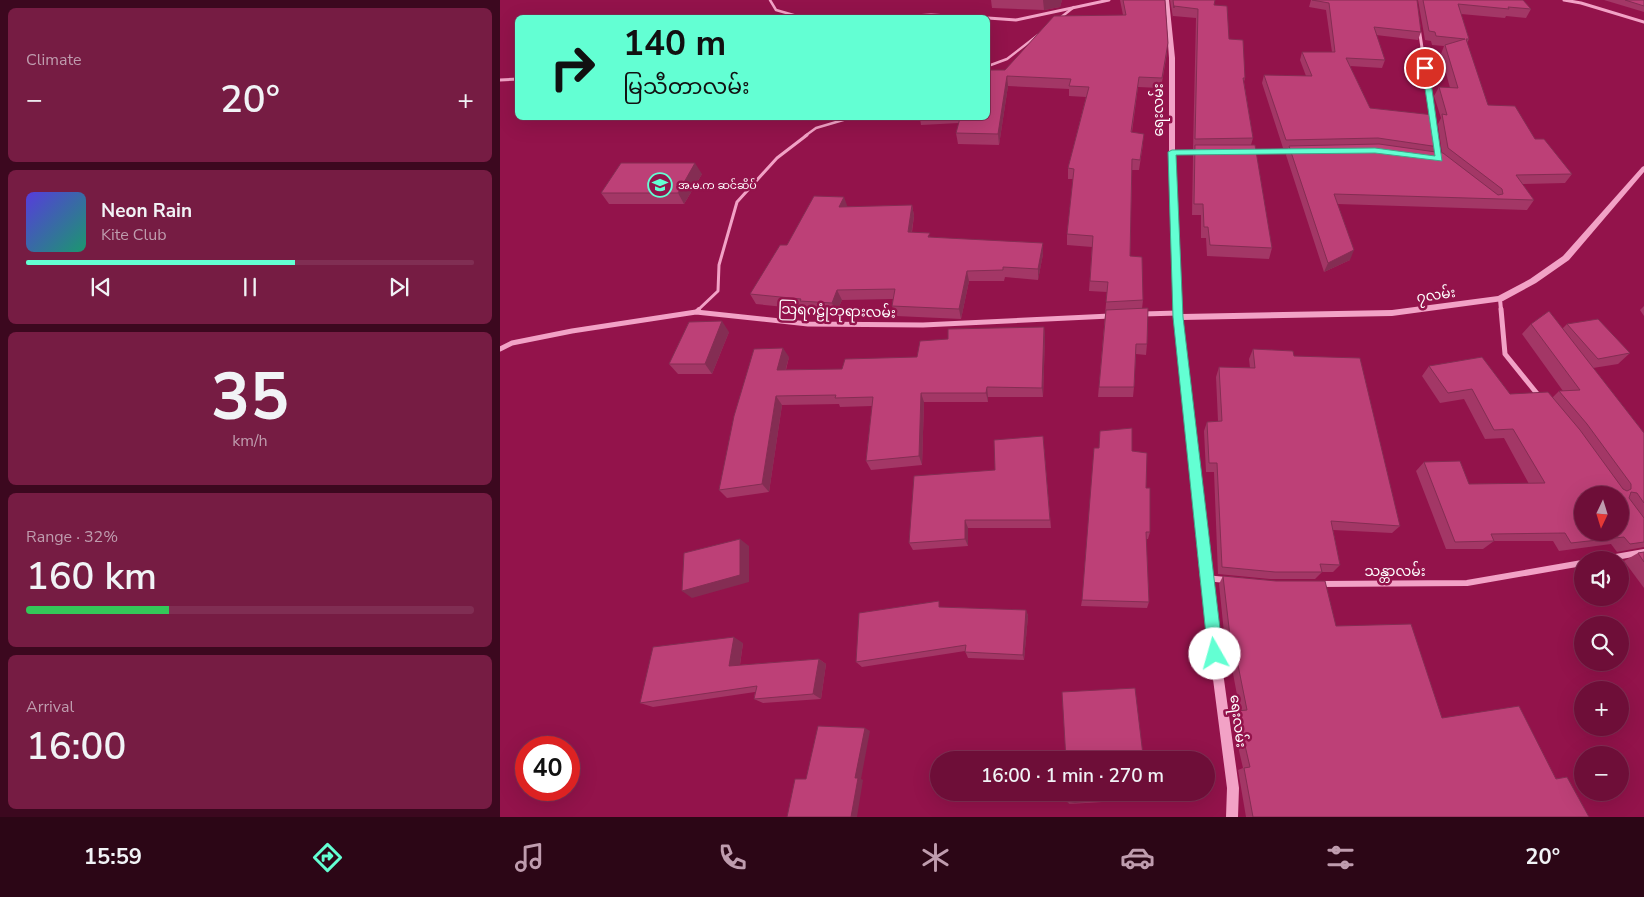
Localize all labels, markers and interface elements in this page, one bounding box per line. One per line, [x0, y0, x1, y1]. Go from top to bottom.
text: 140 m [623, 20, 726, 67]
icon: right [540, 35, 605, 100]
pin [1404, 47, 1446, 89]
text: Climate [26, 49, 81, 71]
icon: arrive [1411, 54, 1439, 82]
text: မြသီတာလမ်း [623, 72, 750, 102]
text: 20° [220, 74, 280, 125]
text: − [26, 81, 43, 119]
text: + [457, 81, 474, 119]
street label: ရေးလမ်း [1148, 83, 1170, 137]
school or university icon: အ.မ.က ဆင်ဆိပ် [647, 172, 673, 198]
place label: အ.မ.က ဆင်ဆိပ် [678, 178, 757, 193]
text: Neon Rain [101, 198, 192, 224]
text: Kite Club [101, 224, 167, 246]
icon: previous [87, 273, 115, 301]
icon: pause [236, 273, 264, 301]
icon: next [385, 273, 413, 301]
street label: ၇လမ်း [1415, 282, 1457, 309]
street label: သြရဂဠုံဘုရားလမ်း [778, 298, 896, 325]
text: 35 [211, 353, 289, 442]
text: km/h [232, 430, 268, 452]
north arrow [1574, 486, 1629, 541]
map controls [1574, 486, 1629, 801]
text: Range · 32% [26, 526, 118, 548]
text: 160 km [26, 551, 157, 602]
button: sound [1574, 551, 1629, 606]
street label: သန္တာလမ်း [1364, 561, 1426, 583]
button: search [1574, 616, 1629, 671]
position arrow [1188, 627, 1240, 679]
button: + [1574, 681, 1629, 736]
street label: ရေးလမ်း [1223, 693, 1252, 749]
text: Arrival [26, 696, 74, 718]
text: 16:00 [26, 721, 126, 772]
speed limit sign: 40 [515, 736, 580, 801]
button: − [1574, 746, 1629, 801]
text: 16:00 · 1 min · 270 m [981, 763, 1164, 789]
icon: directions [310, 840, 345, 875]
icon: music [512, 840, 547, 875]
icon: phone [715, 840, 750, 875]
icon: climate [918, 840, 953, 875]
icon: car [1120, 840, 1155, 875]
icon: filters [1323, 840, 1358, 875]
text: 15:59 [84, 842, 142, 872]
text: 20° [1525, 842, 1560, 872]

